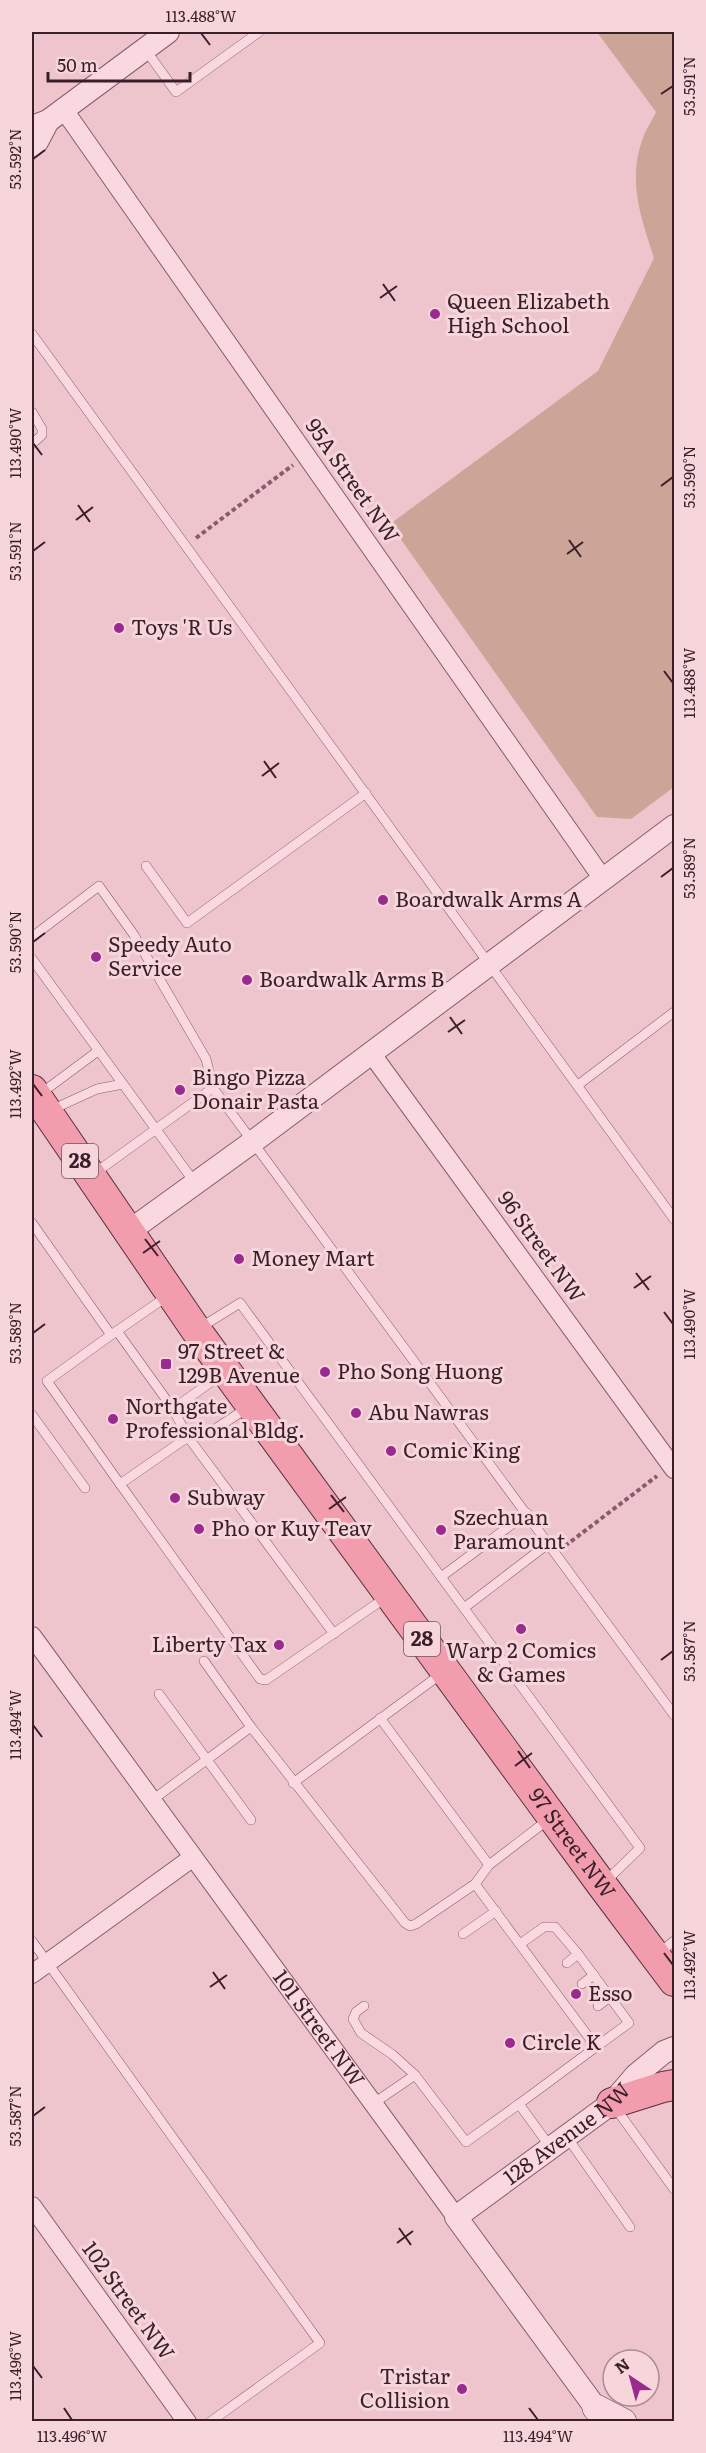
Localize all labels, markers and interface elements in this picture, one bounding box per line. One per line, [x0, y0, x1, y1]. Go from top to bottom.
text: 113.488°W [166, 4, 237, 27]
scale bar [48, 45, 190, 83]
text: 50 m [57, 51, 98, 78]
text: 53.591°N [677, 56, 700, 116]
text: 53.592°N [3, 128, 26, 190]
place label: Queen Elizabeth High School [447, 284, 610, 339]
marker: Queen Elizabeth High School [428, 307, 442, 321]
text: 113.490°W [3, 407, 26, 478]
street label: 95A Street NW [299, 411, 409, 548]
text: 53.590°N [677, 446, 700, 508]
text: 53.591°N [3, 521, 26, 581]
place label: Toys 'R Us [131, 610, 232, 641]
marker: Toys 'R Us [112, 621, 126, 635]
text: 113.488°W [677, 647, 700, 718]
text: 53.589°N [677, 837, 700, 899]
place label: Boardwalk Arms A [395, 882, 583, 913]
marker: Boardwalk Arms A [376, 893, 390, 907]
text: 53.590°N [3, 911, 26, 973]
place label: Speedy Auto Service [108, 927, 232, 982]
marker: Speedy Auto Service [89, 950, 103, 964]
place label: Boardwalk Arms B [259, 962, 444, 993]
marker: Boardwalk Arms B [240, 973, 254, 987]
text: 113.492°W [3, 1049, 26, 1119]
place label: Bingo Pizza Donair Pasta [192, 1060, 320, 1115]
marker: Bingo Pizza Donair Pasta [173, 1083, 187, 1097]
road number: 28 [62, 1144, 98, 1178]
street label: 96 Street NW [492, 1183, 594, 1308]
place label: Money Mart [251, 1241, 375, 1272]
marker: Money Mart [232, 1252, 246, 1266]
text: 113.490°W [677, 1288, 700, 1359]
text: 53.589°N [3, 1302, 26, 1364]
place label: 97 Street & 129B Avenue [178, 1334, 300, 1389]
place label: Pho Song Huong [337, 1354, 503, 1385]
marker: 97 Street & 129B Avenue [159, 1357, 173, 1371]
marker: Pho Song Huong [318, 1365, 332, 1379]
place label: Northgate Professional Bldg. [125, 1389, 305, 1444]
place label: Abu Nawras [368, 1395, 489, 1426]
marker: Abu Nawras [349, 1406, 363, 1420]
marker: Northgate Professional Bldg. [106, 1412, 120, 1426]
place label: Comic King [403, 1433, 521, 1464]
marker: Comic King [384, 1444, 398, 1458]
place label: Subway [187, 1480, 266, 1511]
marker: Subway [168, 1491, 182, 1505]
place label: Szechuan Paramount [453, 1500, 566, 1555]
place label: Pho or Kuy Teav [211, 1511, 372, 1542]
marker: Pho or Kuy Teav [192, 1522, 206, 1536]
marker: Szechuan Paramount [434, 1523, 448, 1537]
text: 53.587°N [677, 1620, 700, 1682]
road number: 28 [404, 1622, 440, 1656]
marker: Warp 2 Comics & Games [514, 1622, 528, 1636]
place label: Liberty Tax [152, 1627, 267, 1658]
place label: Warp 2 Comics & Games [446, 1633, 596, 1688]
marker: Liberty Tax [272, 1638, 286, 1652]
text: 113.494°W [3, 1689, 26, 1760]
street label: 97 Street NW [523, 1780, 625, 1904]
text: 113.492°W [677, 1930, 700, 2000]
street label: 101 Street NW [267, 1962, 374, 2092]
place label: Esso [588, 1976, 633, 2007]
marker: Esso [569, 1987, 583, 2001]
place label: Circle K [522, 2025, 602, 2056]
marker: Circle K [503, 2036, 517, 2050]
street label: 128 Avenue NW [496, 2074, 637, 2191]
text: 53.587°N [3, 2085, 26, 2147]
street label: 102 Street NW [76, 2234, 184, 2365]
text: 113.496°W [3, 2330, 26, 2401]
north arrow [601, 2348, 661, 2408]
text: N [609, 2351, 634, 2379]
place label: Tristar Collision [360, 2359, 450, 2414]
marker: Tristar Collision [455, 2382, 469, 2396]
text: 113.496°W [37, 2424, 108, 2447]
text: 113.494°W [503, 2424, 574, 2447]

